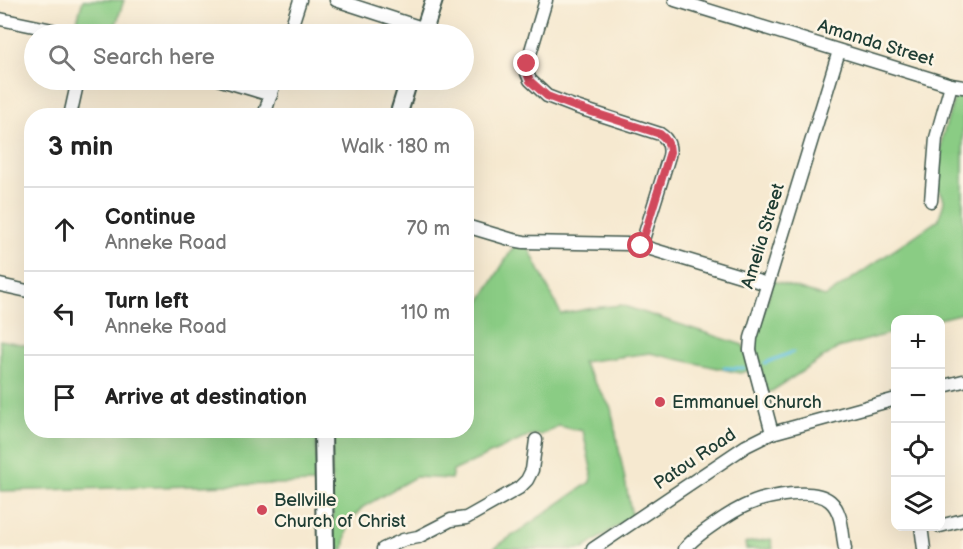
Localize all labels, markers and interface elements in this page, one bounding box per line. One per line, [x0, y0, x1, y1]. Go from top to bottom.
street label: Amanda Street [815, 15, 937, 71]
search box [24, 24, 474, 90]
icon: search [45, 41, 78, 74]
text: Search here [93, 44, 215, 71]
route end [513, 50, 539, 76]
text: 3 min [48, 132, 113, 163]
text: Walk · 180 m [341, 135, 450, 159]
street label: Amelia Street [737, 180, 789, 291]
text: Continue [105, 204, 195, 231]
icon: ahead [48, 213, 81, 246]
text: 70 m [406, 217, 450, 241]
text: Anneke Road [105, 231, 227, 255]
route start [627, 232, 653, 258]
text: Turn left [105, 288, 189, 315]
icon: left [48, 297, 81, 330]
text: 110 m [401, 301, 450, 325]
text: Anneke Road [105, 315, 227, 339]
map controls [891, 315, 945, 531]
button: + [891, 315, 945, 369]
button: − [891, 369, 945, 423]
icon: arrive [48, 381, 81, 414]
text: Arrive at destination [105, 384, 307, 411]
place label: Emmanuel Church [672, 392, 822, 413]
marker: Emmanuel Church [653, 395, 667, 409]
button: locate [891, 423, 945, 477]
street label: Patou Road [650, 424, 740, 494]
button: layers [891, 477, 945, 531]
place label: Bellville Church of Christ [274, 490, 406, 532]
marker: Bellville Church of Christ [255, 503, 269, 517]

